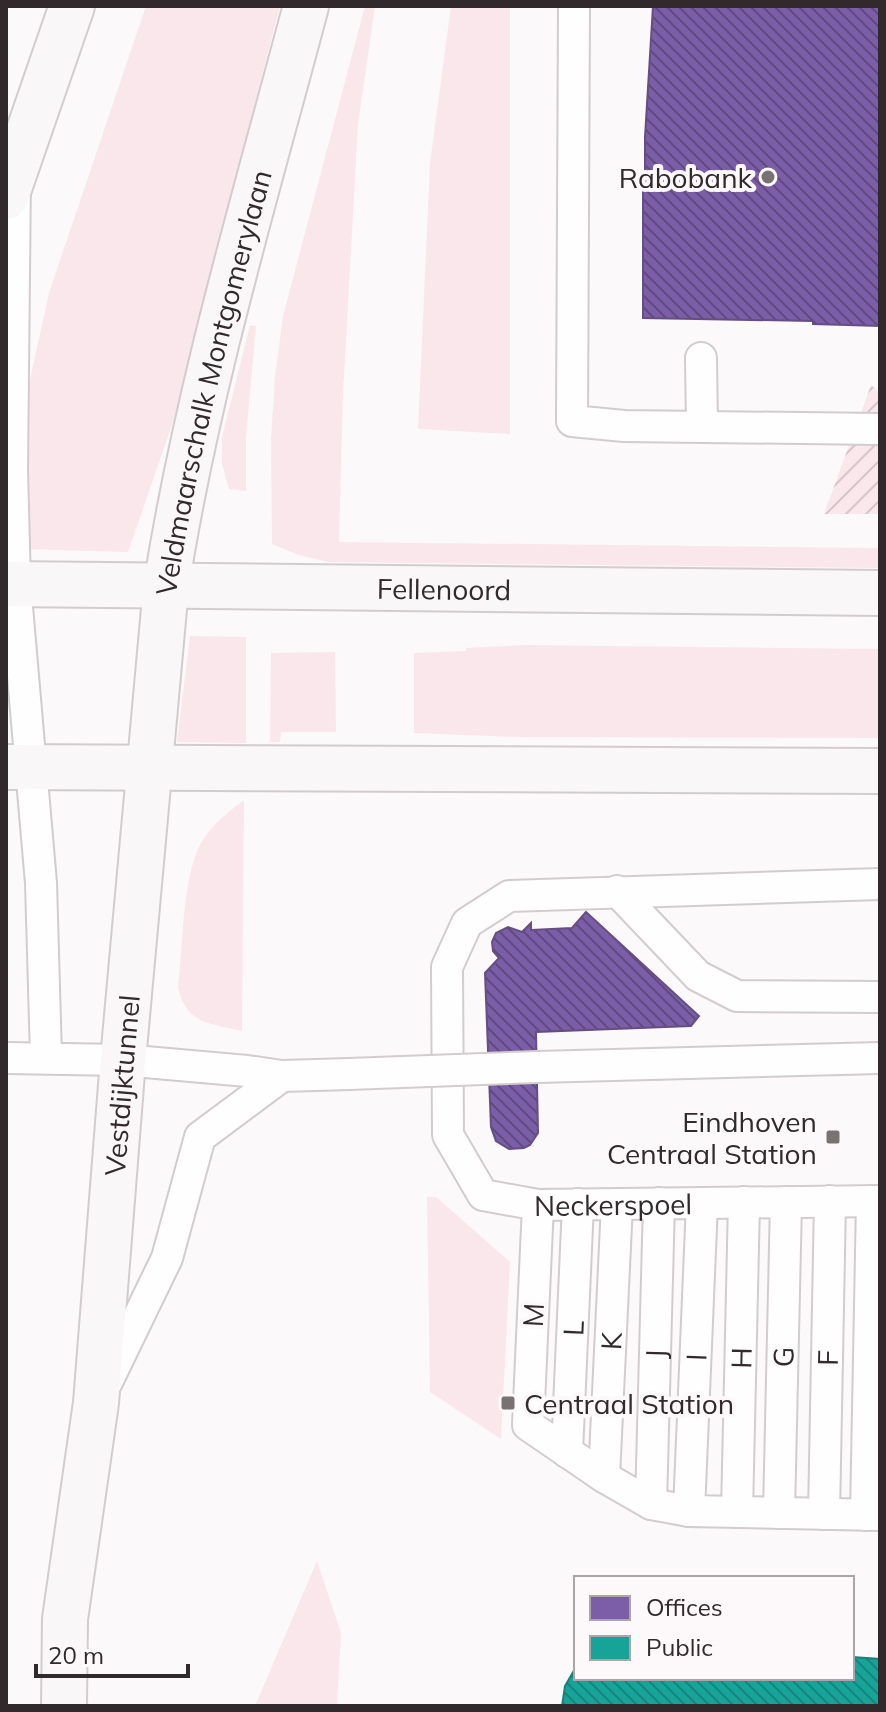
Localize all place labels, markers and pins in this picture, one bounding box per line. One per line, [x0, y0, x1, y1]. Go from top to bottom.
place label: Rabobank [619, 160, 753, 195]
marker: Rabobank [759, 168, 777, 186]
place label: Eindhoven Centraal Station [607, 1104, 817, 1171]
marker: Eindhoven Centraal Station [824, 1128, 842, 1146]
place label: Centraal Station [524, 1386, 734, 1421]
marker: Centraal Station [499, 1394, 517, 1412]

